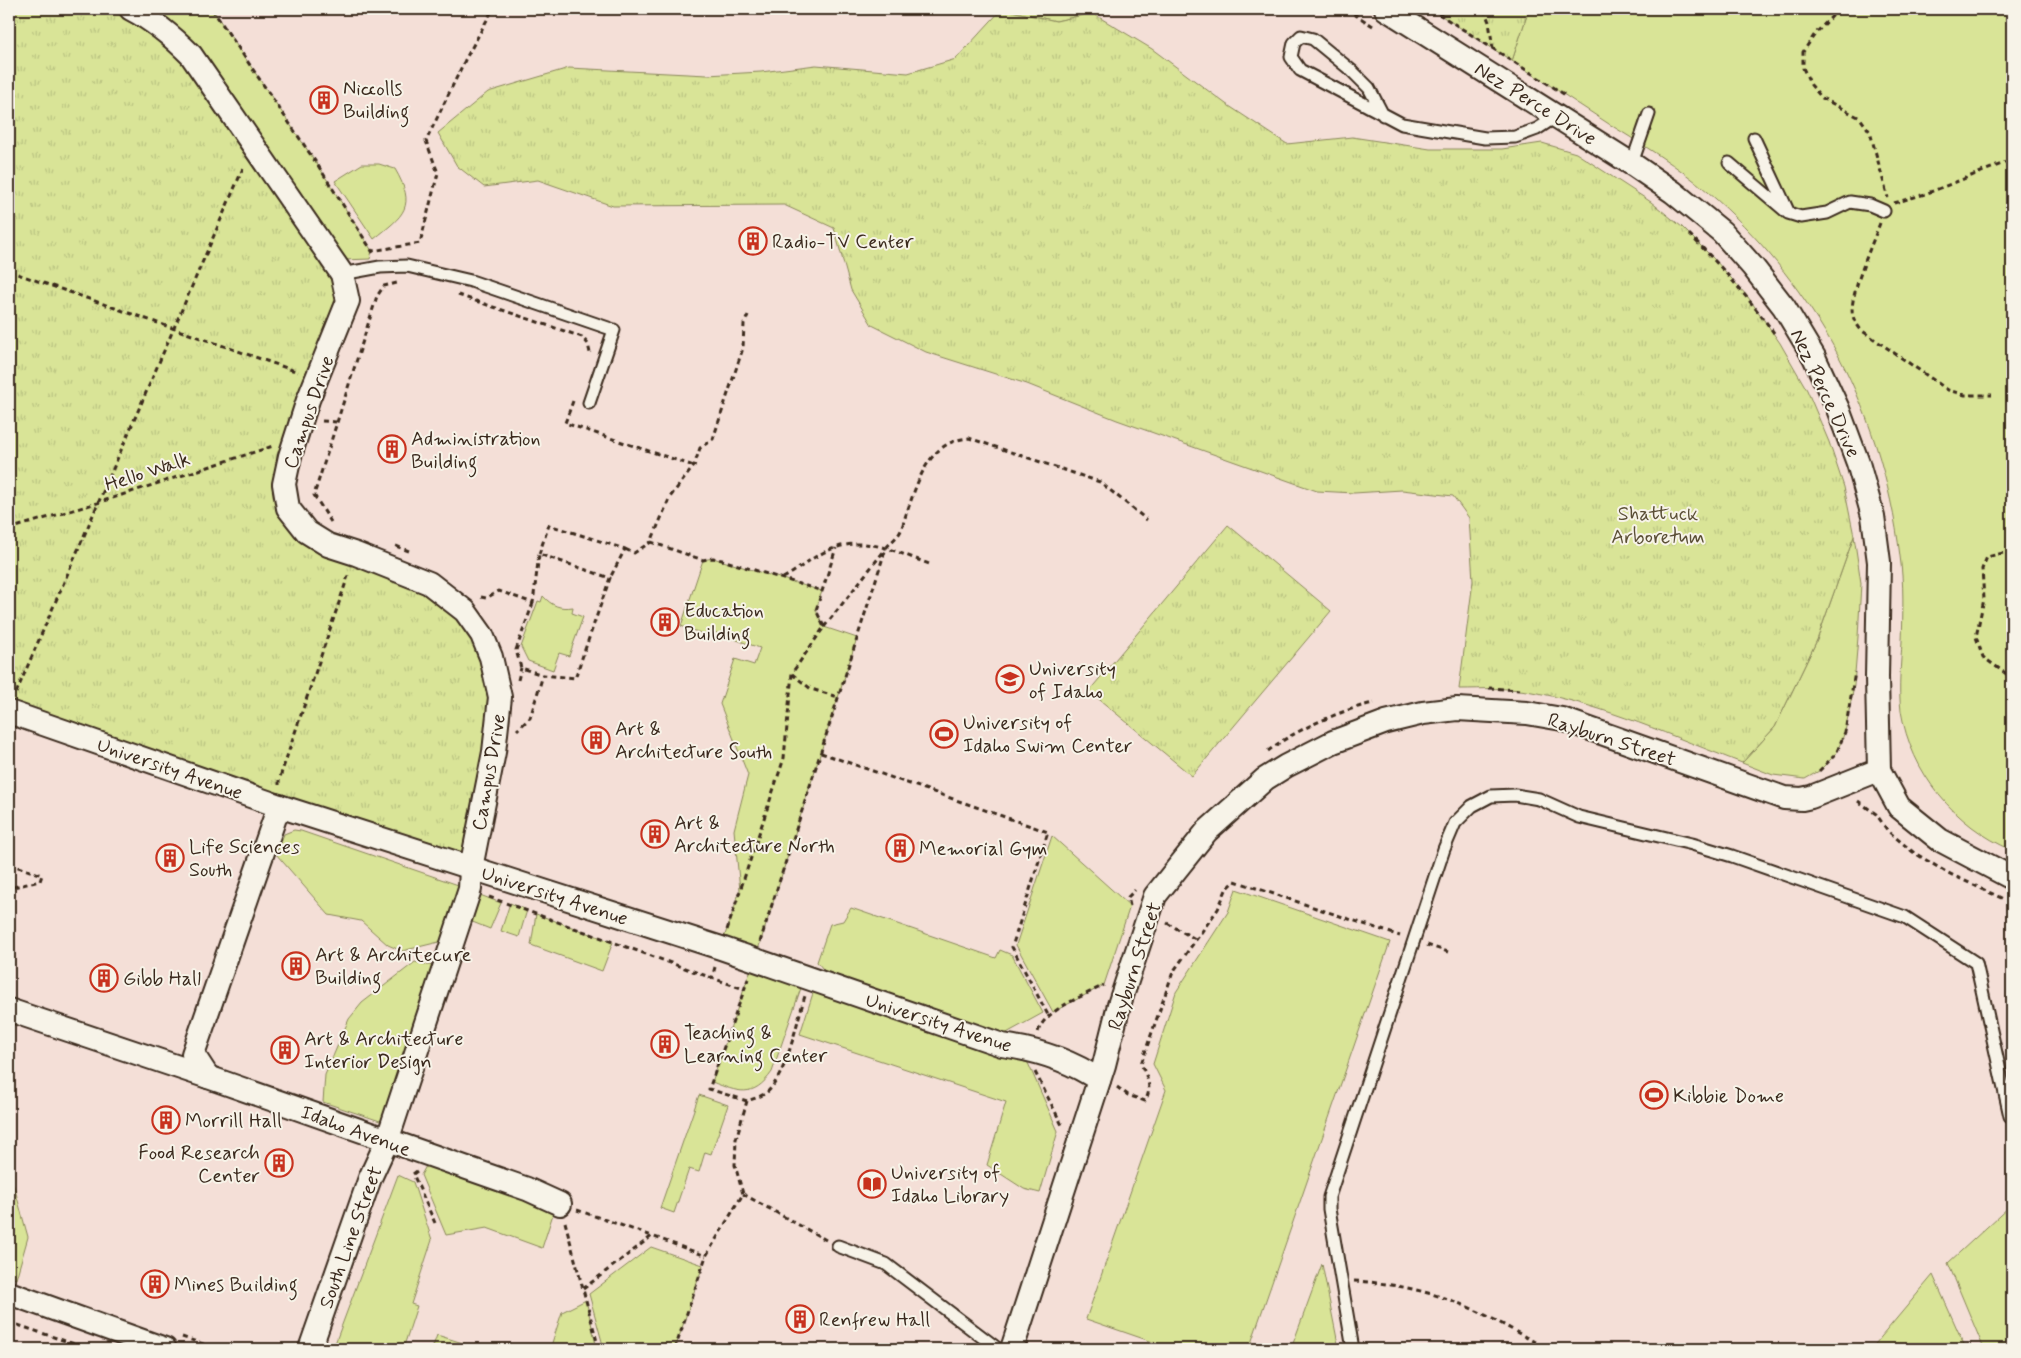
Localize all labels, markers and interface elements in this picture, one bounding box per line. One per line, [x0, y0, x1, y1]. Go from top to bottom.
street label: Nez Perce Drive [1469, 56, 1601, 153]
place label: Niccolls Building [343, 76, 409, 128]
building icon: Niccolls Building [309, 85, 339, 115]
building icon: Radio-TV Center [738, 226, 768, 256]
place label: Radio-TV Center [772, 229, 914, 256]
street label: Nez Perce Drive [1783, 325, 1866, 462]
street label: Campus Drive [277, 352, 341, 473]
place label: Administration Building [411, 426, 541, 478]
building icon: Administration Building [377, 434, 407, 464]
street label: Hello Walk [101, 446, 194, 499]
park label: Shattuck Arboretum [1611, 501, 1705, 551]
place label: Education Building [684, 598, 764, 650]
building icon: Education Building [650, 607, 680, 637]
place label: University of Idaho [1029, 656, 1116, 706]
school or university icon: University of Idaho [995, 664, 1025, 694]
street label: Rayburn Street [1544, 707, 1679, 774]
place label: University of Idaho Swim Center [963, 710, 1132, 760]
street label: Campus Drive [466, 712, 513, 833]
place label: Art & Architecture South [615, 716, 772, 766]
sports icon: University of Idaho Swim Center [929, 719, 959, 749]
building icon: Art & Architecture South [581, 725, 611, 755]
street label: University Avenue [93, 732, 246, 807]
place label: Art & Architecture North [674, 810, 835, 860]
building icon: Art & Architecture North [640, 819, 670, 849]
building icon: Memorial Gym [885, 833, 915, 863]
place label: Life Sciences South [189, 834, 300, 884]
place label: Memorial Gym [919, 836, 1047, 863]
building icon: Life Sciences South [155, 843, 185, 873]
street label: University Avenue [478, 860, 631, 933]
street label: Rayburn Street [1102, 899, 1169, 1034]
place label: Art & Architecure Building [315, 942, 472, 994]
building icon: Art & Architecure Building [281, 951, 311, 981]
building icon: Gibb Hall [89, 963, 119, 993]
place label: Gibb Hall [123, 966, 201, 993]
street label: University Avenue [862, 987, 1015, 1060]
place label: Teaching & Learning Center [684, 1020, 828, 1072]
place label: Art & Architecture Interior Design [304, 1026, 464, 1076]
building icon: Teaching & Learning Center [650, 1029, 680, 1059]
building icon: Art & Architecture Interior Design [270, 1035, 300, 1065]
sports icon: Kibbie Dome [1639, 1080, 1669, 1110]
place label: Kibbie Dome [1673, 1083, 1784, 1110]
street label: Idaho Avenue [297, 1099, 414, 1164]
building icon: Morrill Hall [151, 1105, 181, 1135]
place label: Morrill Hall [185, 1108, 282, 1135]
place label: Food Research Center [138, 1140, 260, 1190]
building icon: Food Research Center [264, 1148, 294, 1178]
place label: University of Idaho Library [891, 1160, 1009, 1210]
street label: South Line Street [313, 1163, 390, 1312]
library icon: University of Idaho Library [857, 1169, 887, 1199]
building icon: Mines Building [140, 1269, 170, 1299]
place label: Mines Building [174, 1272, 298, 1301]
building icon: Renfrew Hall [785, 1304, 815, 1334]
place label: Renfrew Hall [819, 1307, 930, 1334]

